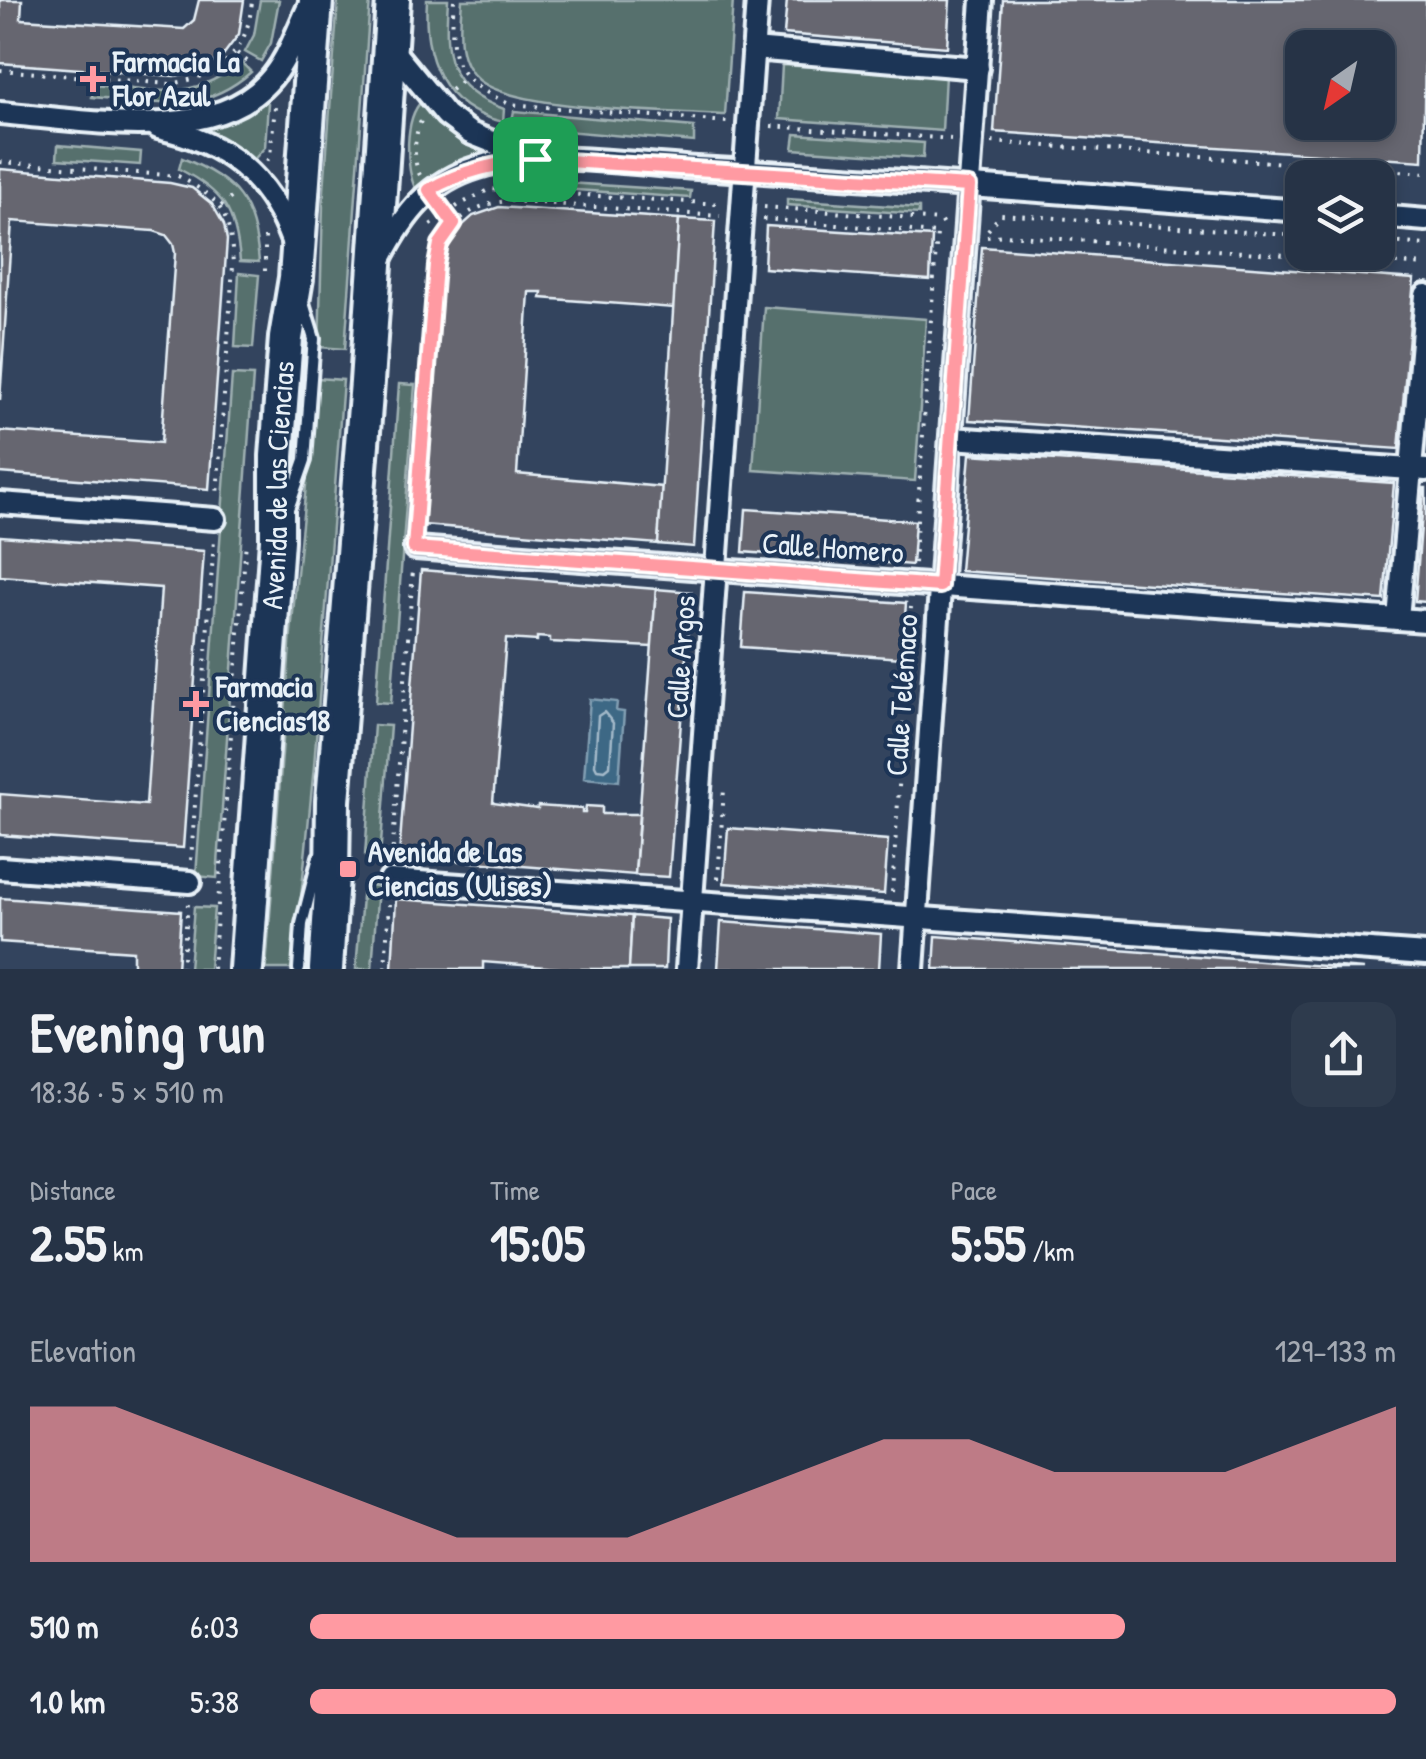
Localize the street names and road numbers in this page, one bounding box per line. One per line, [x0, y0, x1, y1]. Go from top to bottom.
street label: Avenida de las Ciencias [251, 360, 303, 611]
street label: Calle Homero [761, 522, 905, 572]
street label: Calle Argos [656, 594, 704, 720]
street label: Calle Telémaco [875, 613, 927, 777]

